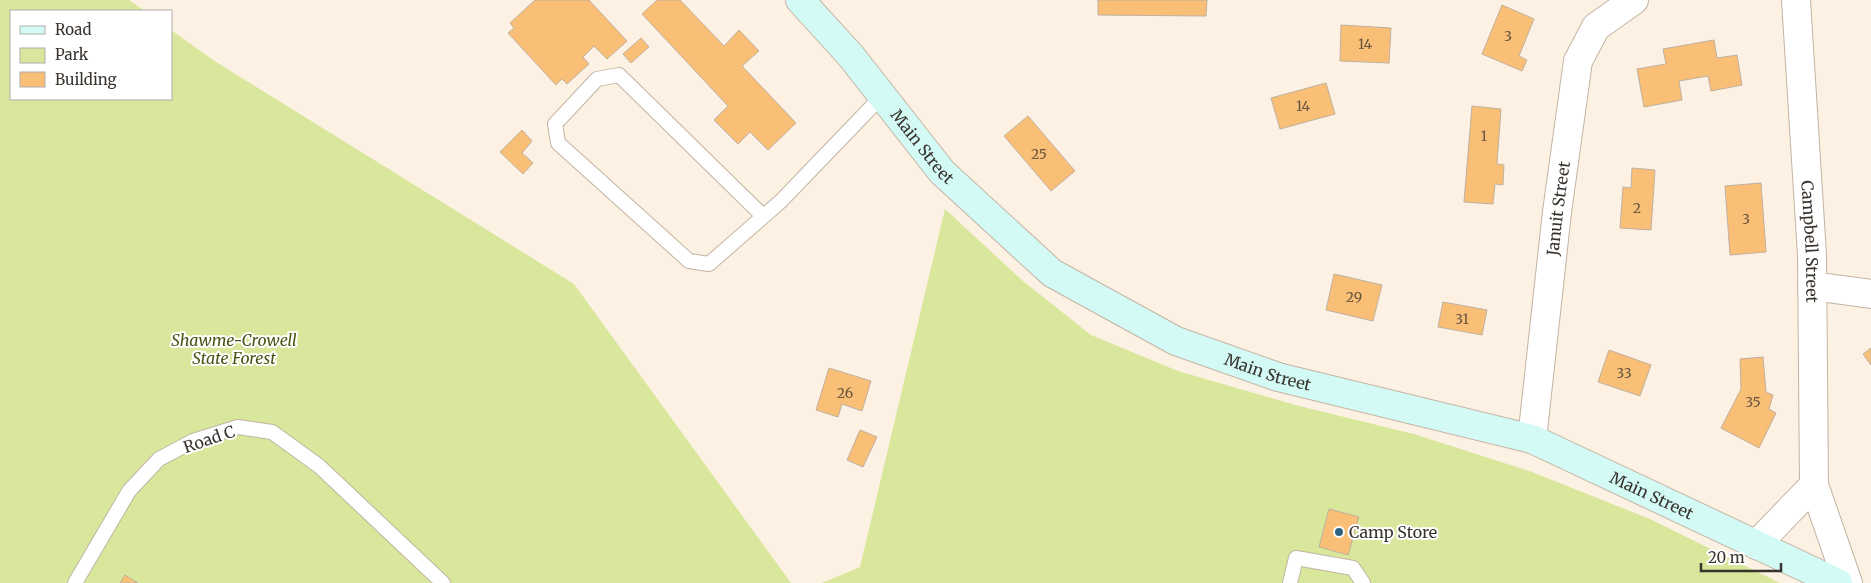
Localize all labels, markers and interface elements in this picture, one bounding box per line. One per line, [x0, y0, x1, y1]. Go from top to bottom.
legend [10, 10, 172, 100]
text: Road [55, 20, 91, 39]
house number: 3 [1504, 27, 1512, 45]
house number: 14 [1358, 35, 1372, 53]
text: Park [55, 45, 89, 64]
text: Building [55, 70, 117, 89]
house number: 14 [1296, 97, 1310, 115]
street label: Main Street [887, 105, 959, 189]
house number: 1 [1481, 127, 1487, 145]
house number: 25 [1031, 145, 1047, 163]
street label: Januit Street [1542, 159, 1574, 258]
street label: Campbell Street [1797, 180, 1822, 304]
house number: 2 [1633, 199, 1641, 217]
house number: 3 [1742, 210, 1750, 228]
house number: 29 [1346, 288, 1362, 306]
house number: 31 [1455, 310, 1469, 328]
park label: Shawme-Crowell State Forest [171, 330, 297, 368]
street label: Main Street [1222, 349, 1314, 395]
house number: 33 [1616, 364, 1632, 382]
house number: 26 [837, 384, 853, 402]
house number: 35 [1745, 393, 1761, 411]
street label: Road C [181, 421, 237, 457]
street label: Main Street [1607, 467, 1697, 524]
place label: Camp Store [1349, 522, 1437, 542]
marker: Camp Store [1333, 526, 1345, 538]
scale bar [1701, 540, 1781, 572]
text: 20 m [1708, 548, 1745, 567]

